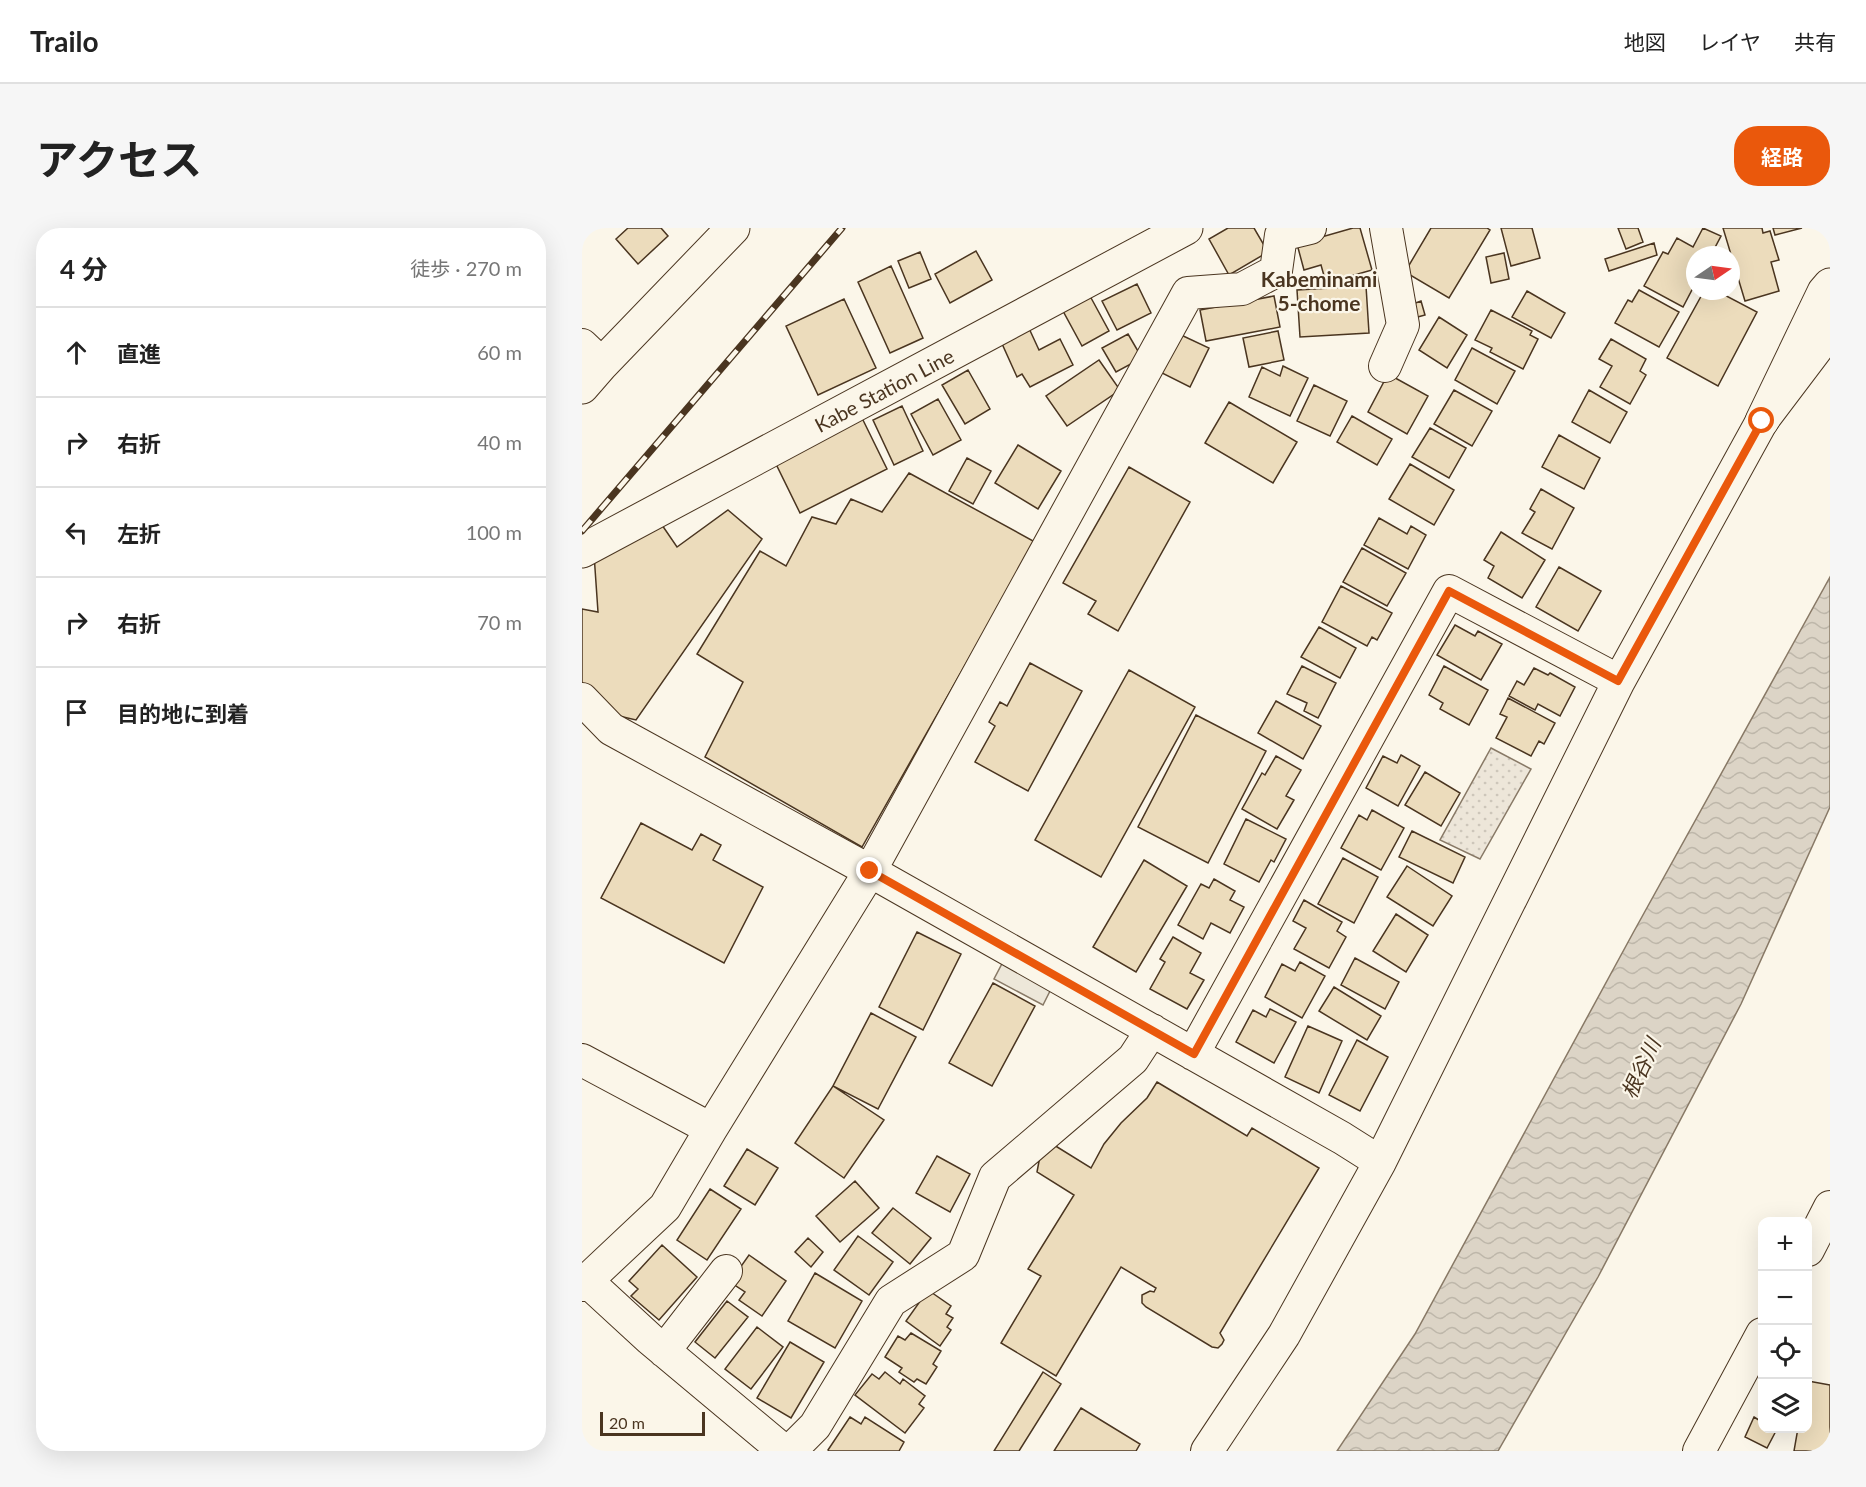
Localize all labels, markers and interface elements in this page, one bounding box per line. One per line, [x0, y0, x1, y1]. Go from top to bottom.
text: Trailo [30, 24, 99, 58]
text: 地図 [1624, 29, 1666, 54]
text: レイヤ [1699, 29, 1761, 54]
text: 共有 [1794, 29, 1836, 54]
button: 経路 [1734, 126, 1830, 186]
text: アクセス [36, 134, 202, 184]
north arrow [1686, 246, 1740, 300]
text: 4 分 [60, 253, 107, 285]
text: 徒歩 · 270 m [410, 256, 522, 280]
district label: Kabeminami 5-chome [1261, 266, 1377, 315]
icon: ahead [60, 336, 93, 369]
text: 直進 [117, 340, 161, 367]
text: 60 m [477, 340, 522, 364]
street label: Kabe Station Line [810, 343, 958, 437]
route start [1748, 407, 1774, 433]
icon: right [60, 426, 93, 459]
text: 右折 [117, 430, 161, 457]
text: 40 m [477, 430, 522, 454]
icon: left [60, 516, 93, 549]
text: 左折 [117, 520, 161, 547]
text: 100 m [466, 520, 522, 544]
icon: right [60, 606, 93, 639]
text: 右折 [117, 610, 161, 637]
text: 70 m [477, 610, 522, 634]
icon: arrive [60, 696, 93, 729]
text: 目的地に到着 [117, 700, 249, 727]
route end [856, 857, 882, 883]
water label: 根谷川 [1615, 1032, 1665, 1102]
map controls [1758, 1217, 1812, 1433]
button: + [1758, 1217, 1812, 1271]
button: − [1758, 1271, 1812, 1325]
button: locate [1758, 1325, 1812, 1379]
button: layers [1758, 1379, 1812, 1433]
scale bar [600, 1409, 705, 1436]
text: 20 m [609, 1413, 645, 1432]

